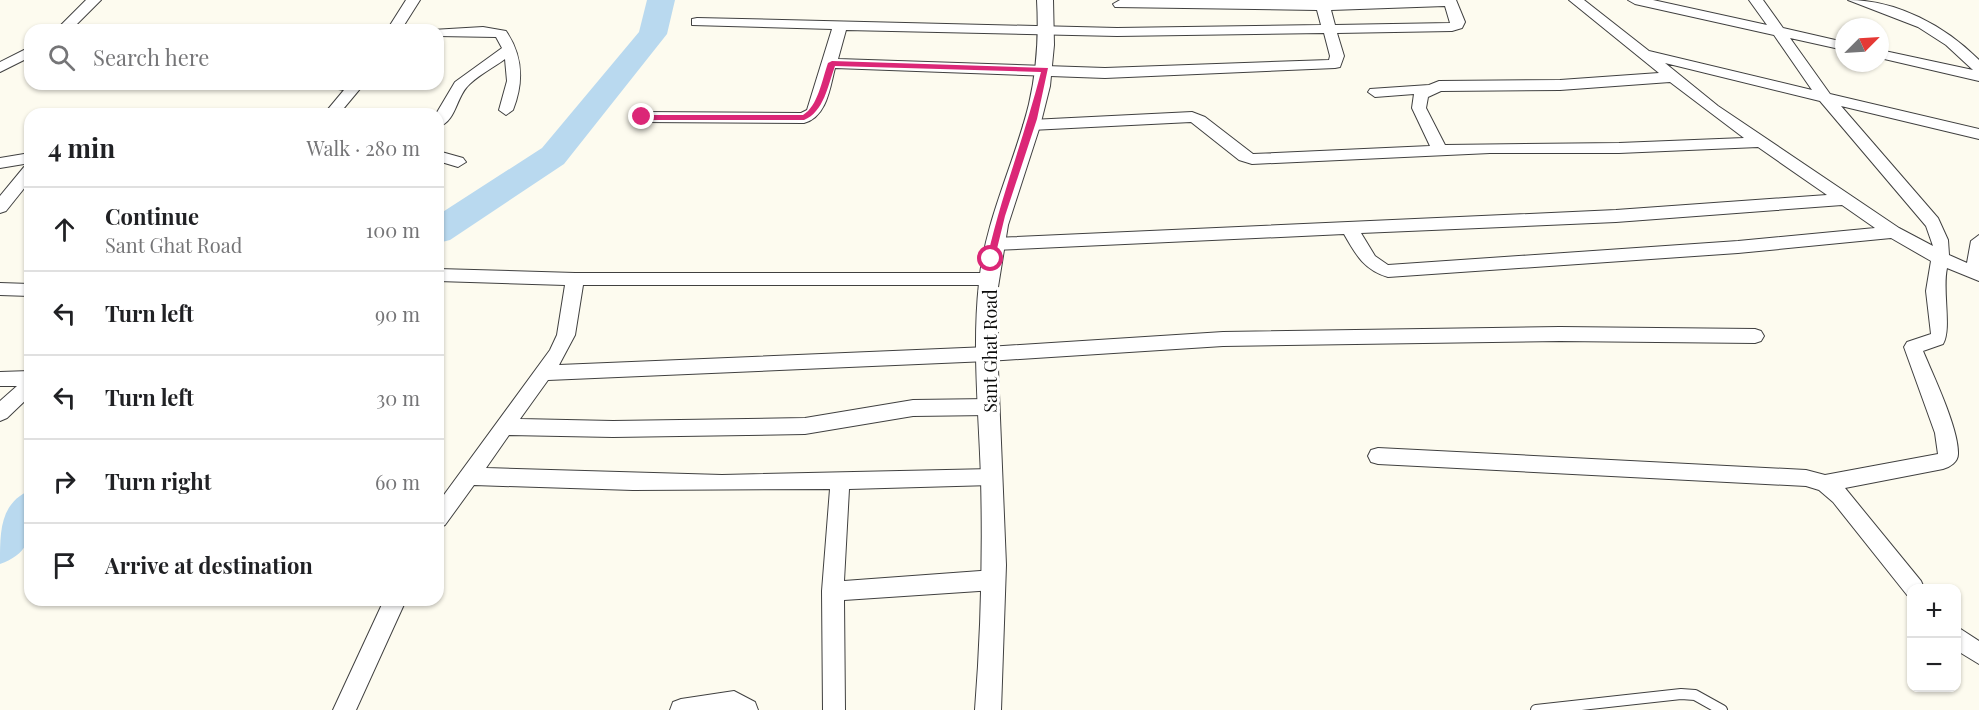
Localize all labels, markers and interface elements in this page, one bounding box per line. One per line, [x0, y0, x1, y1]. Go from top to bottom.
north arrow [1835, 18, 1889, 72]
search box [24, 24, 444, 90]
icon: search [45, 41, 78, 74]
text: Search here [93, 42, 209, 72]
route end [628, 103, 654, 129]
text: 4 min [48, 130, 115, 165]
text: Walk · 280 m [307, 134, 420, 161]
text: Continue [105, 201, 199, 231]
icon: ahead [48, 213, 81, 246]
text: 100 m [366, 216, 420, 243]
text: Sant Ghat Road [105, 231, 242, 258]
route start [977, 245, 1003, 271]
street label: Sant Ghat Road [978, 289, 1002, 413]
icon: left [48, 297, 81, 330]
text: Turn left [105, 298, 194, 328]
text: 90 m [375, 300, 420, 327]
icon: left [48, 381, 81, 414]
text: Turn left [105, 382, 194, 412]
text: 30 m [376, 384, 420, 411]
icon: right [48, 465, 81, 498]
text: Turn right [105, 466, 211, 496]
text: 60 m [375, 468, 420, 495]
icon: arrive [48, 549, 81, 582]
text: Arrive at destination [105, 550, 313, 580]
map controls [1907, 584, 1961, 692]
button: + [1907, 584, 1961, 638]
button: − [1907, 638, 1961, 692]

